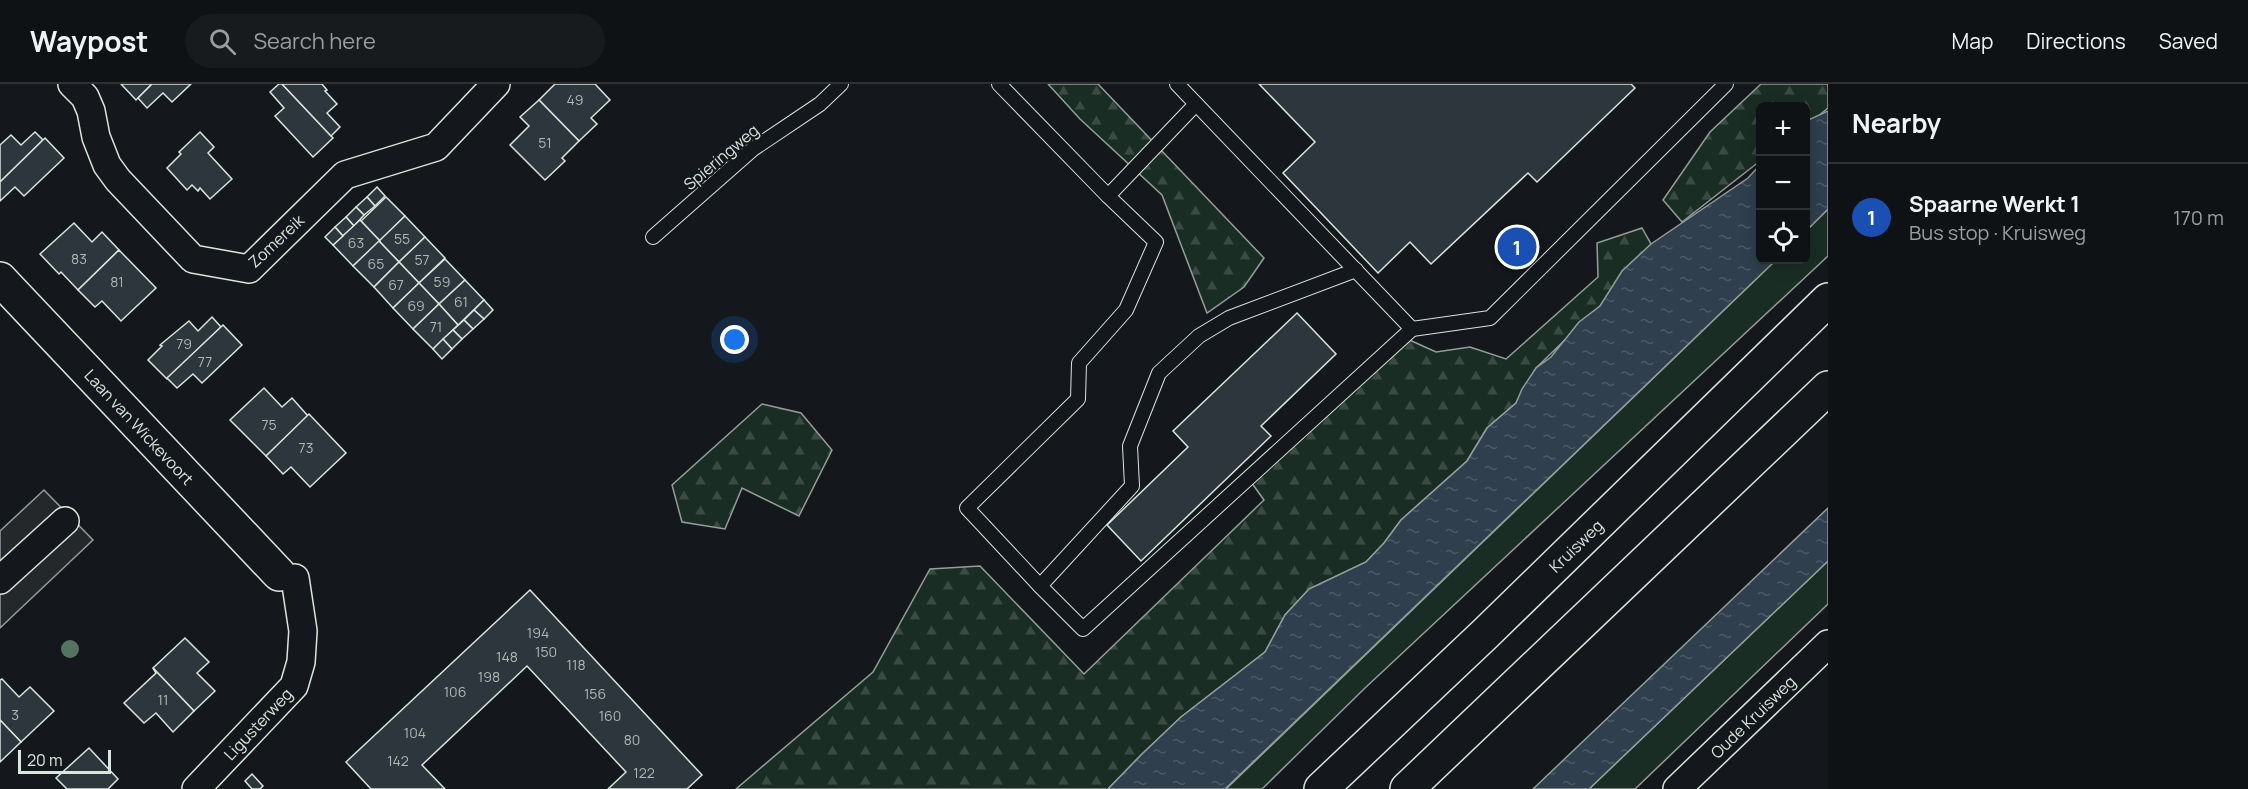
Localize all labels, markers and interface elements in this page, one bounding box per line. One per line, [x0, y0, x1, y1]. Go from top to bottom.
search box [185, 14, 605, 68]
text: Waypost [30, 22, 149, 60]
icon: search [206, 25, 239, 58]
text: Search here [254, 26, 376, 56]
text: Map [1952, 27, 1993, 55]
text: Directions [2026, 27, 2126, 55]
text: Saved [2159, 27, 2218, 55]
house number: 49 [567, 90, 583, 109]
map controls [1756, 102, 1810, 264]
button: + [1756, 102, 1810, 156]
text: Nearby [1852, 105, 1941, 141]
street label: Spieringweg [679, 119, 763, 195]
house number: 51 [538, 133, 552, 152]
button: − [1756, 156, 1810, 210]
text: Spaarne Werkt 1 [1909, 189, 2080, 219]
text: 1 [1867, 204, 1876, 231]
text: 170 m [2173, 204, 2224, 231]
street label: Zomereik [243, 209, 309, 273]
button: locate [1756, 210, 1810, 264]
text: Bus stop · Kruisweg [1909, 219, 2086, 246]
pin: 1 [1498, 224, 1537, 270]
house number: 55 [394, 229, 410, 248]
house number: 63 [348, 233, 364, 252]
house number: 83 [71, 249, 87, 268]
house number: 57 [414, 250, 430, 269]
house number: 65 [368, 254, 384, 273]
house number: 81 [110, 272, 124, 291]
house number: 59 [434, 272, 450, 291]
house number: 67 [388, 275, 404, 294]
house number: 61 [454, 292, 468, 311]
house number: 69 [407, 296, 425, 315]
house number: 71 [430, 317, 442, 336]
your location [720, 325, 749, 354]
house number: 79 [176, 334, 192, 353]
house number: 77 [198, 352, 212, 371]
street label: Laan van Wickevoort [80, 364, 198, 490]
house number: 75 [261, 415, 277, 434]
house number: 73 [299, 438, 313, 457]
street label: Kruisweg [1544, 515, 1608, 577]
house number: 194 [527, 623, 549, 642]
house number: 150 [535, 642, 557, 661]
house number: 148 [496, 647, 518, 666]
house number: 118 [566, 655, 586, 674]
house number: 198 [478, 667, 500, 686]
street label: Oude Kruisweg [1706, 671, 1800, 763]
house number: 106 [444, 682, 466, 701]
street label: Ligusterweg [219, 683, 297, 765]
house number: 156 [584, 684, 606, 703]
house number: 11 [158, 690, 168, 709]
house number: 3 [11, 705, 19, 724]
house number: 160 [599, 706, 621, 725]
house number: 104 [404, 723, 426, 742]
house number: 80 [624, 730, 640, 749]
scale bar [18, 747, 111, 774]
text: 20 m [27, 749, 63, 771]
house number: 142 [387, 751, 409, 770]
house number: 122 [633, 763, 655, 782]

